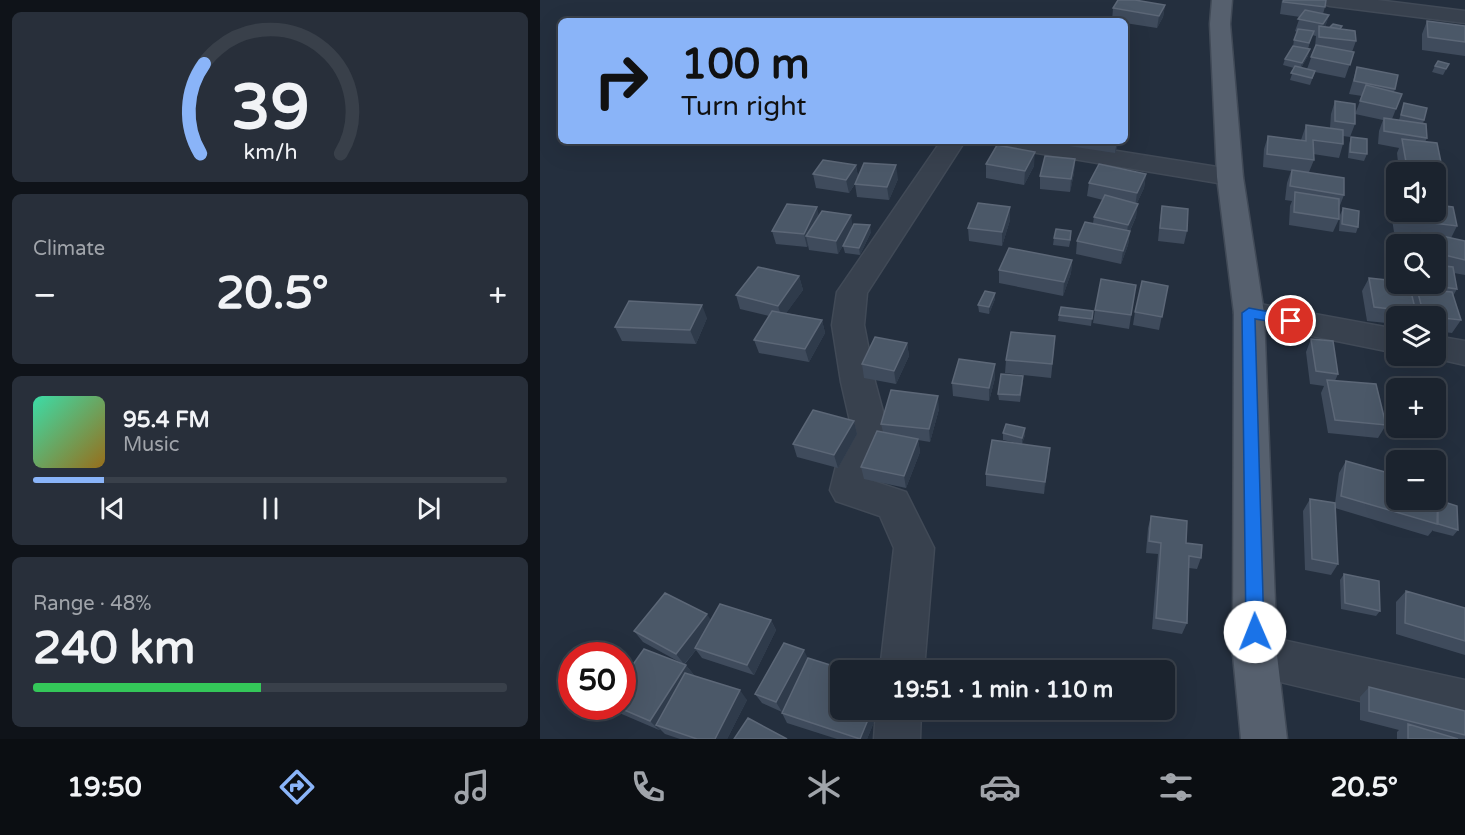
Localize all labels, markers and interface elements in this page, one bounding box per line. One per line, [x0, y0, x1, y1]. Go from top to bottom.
text: 100 m [681, 39, 810, 90]
icon: right [582, 42, 660, 120]
text: 39 [231, 71, 309, 146]
text: Turn right [681, 90, 807, 123]
text: km/h [243, 139, 297, 165]
map controls [1386, 162, 1446, 510]
button: sound [1386, 162, 1446, 222]
button: search [1386, 234, 1446, 294]
text: Climate [33, 237, 105, 261]
text: 20.5° [216, 267, 329, 321]
text: − [33, 276, 57, 315]
text: + [488, 276, 507, 315]
pin [1265, 295, 1316, 346]
icon: arrive [1274, 304, 1307, 337]
button: layers [1386, 306, 1446, 366]
button: + [1386, 378, 1446, 438]
text: 95.4 FM [123, 407, 210, 433]
text: Music [123, 433, 179, 457]
button: − [1386, 450, 1446, 510]
icon: previous [96, 492, 129, 525]
icon: pause [254, 492, 287, 525]
icon: next [412, 492, 445, 525]
text: Range · 48% [33, 592, 152, 616]
position arrow [1223, 600, 1287, 664]
text: 240 km [33, 622, 195, 676]
speed limit sign: 50 [558, 642, 636, 720]
text: 19:51 · 1 min · 110 m [892, 677, 1113, 703]
icon: directions [276, 766, 318, 808]
icon: music [451, 766, 493, 808]
icon: phone [627, 766, 669, 808]
icon: climate [803, 766, 845, 808]
icon: car [979, 766, 1021, 808]
icon: filters [1155, 766, 1197, 808]
text: 19:50 [67, 771, 142, 804]
text: 20.5° [1330, 771, 1398, 804]

